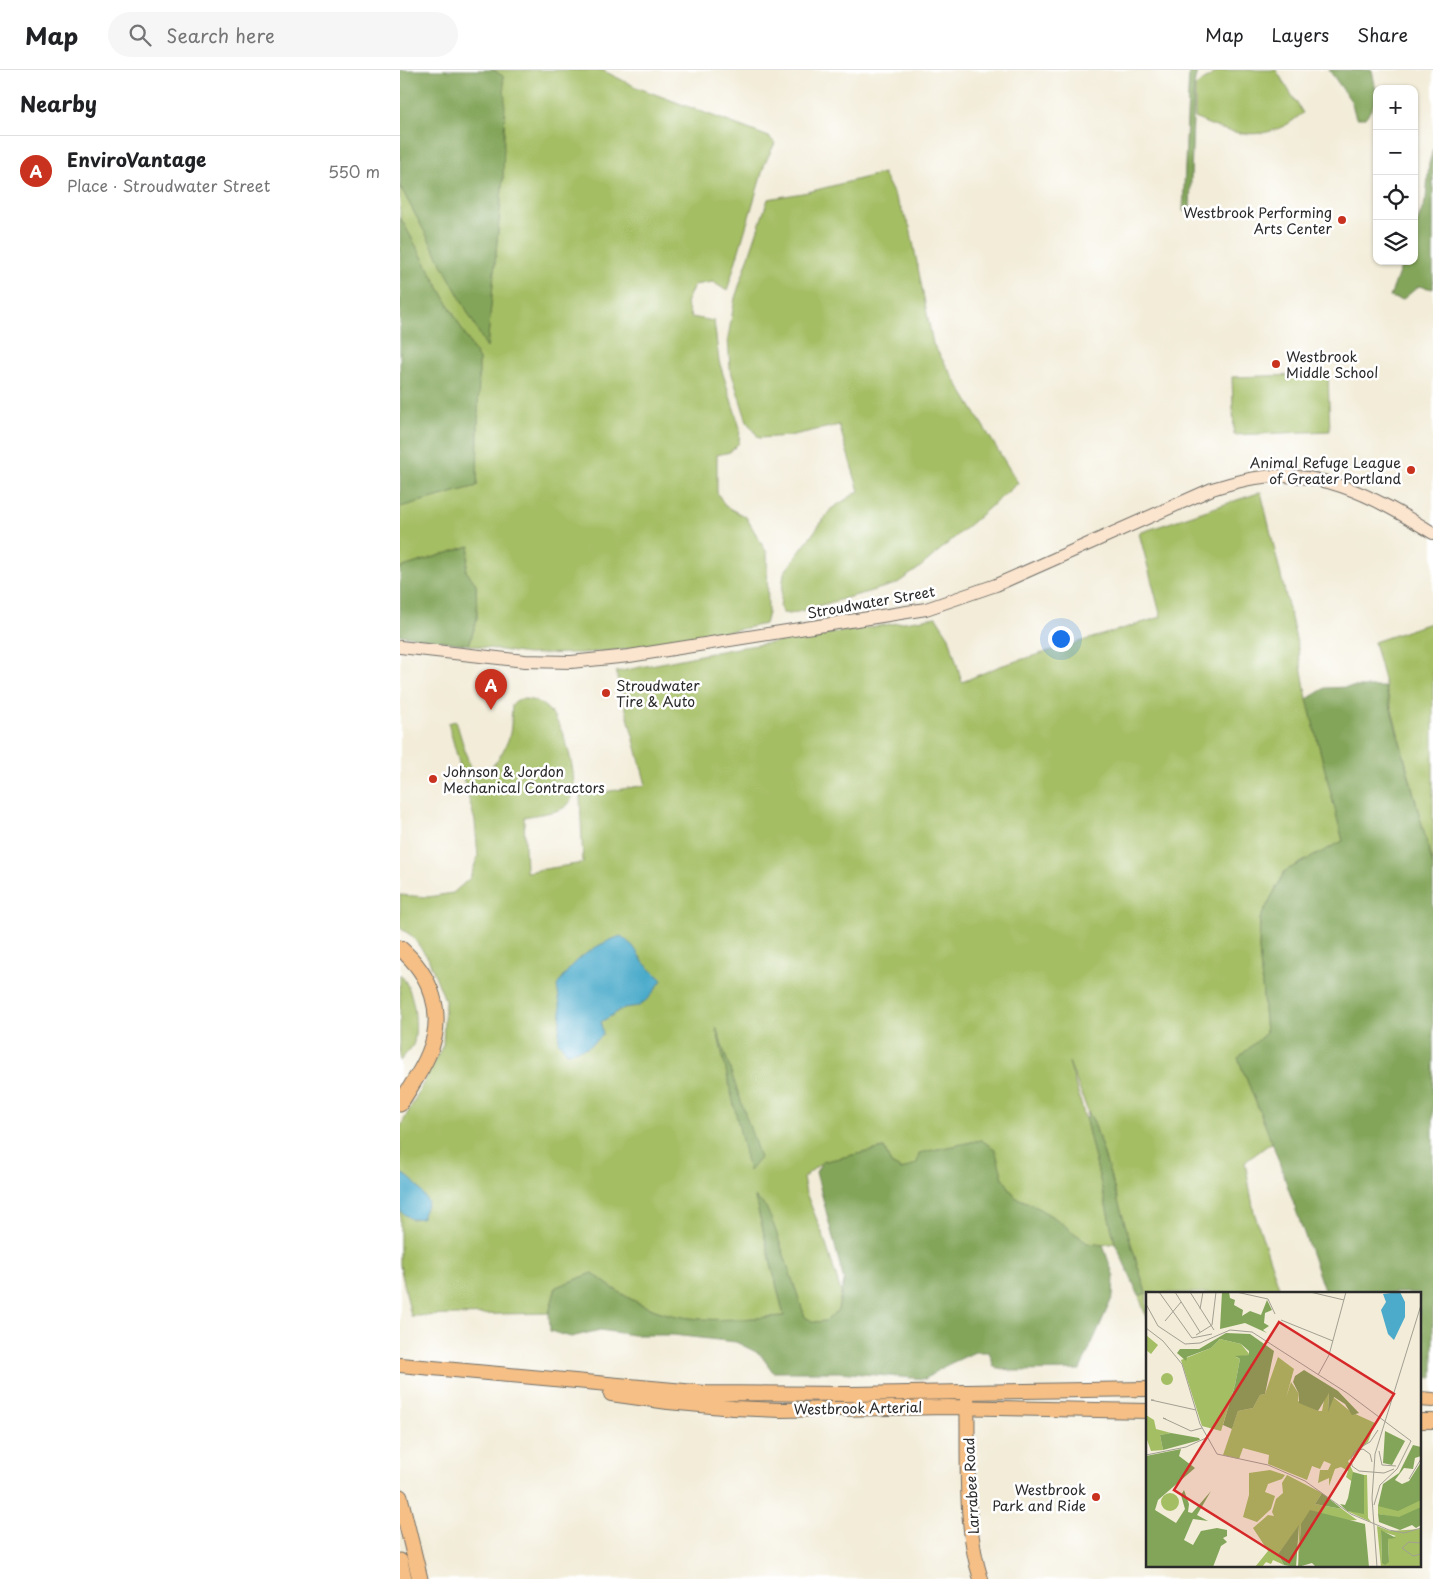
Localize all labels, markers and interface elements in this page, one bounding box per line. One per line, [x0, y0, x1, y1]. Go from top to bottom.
search box [108, 12, 458, 57]
text: Map [25, 17, 78, 53]
icon: search [126, 21, 154, 49]
text: Search here [166, 21, 275, 49]
text: Map [1205, 21, 1244, 48]
text: Layers [1272, 21, 1329, 48]
text: Share [1357, 21, 1408, 48]
map controls [1373, 85, 1418, 265]
button: + [1373, 85, 1418, 130]
text: Nearby [20, 87, 97, 119]
button: − [1373, 130, 1418, 175]
text: EnviroVantage [67, 145, 206, 173]
text: A [30, 159, 42, 183]
text: 550 m [328, 159, 380, 183]
text: Place · Stroudwater Street [67, 173, 270, 197]
button: locate [1373, 175, 1418, 220]
place label: Westbrook Performing Arts Center [1183, 202, 1332, 239]
marker: Westbrook Performing Arts Center [1336, 214, 1348, 226]
button: layers [1373, 220, 1418, 265]
place label: Westbrook Middle School [1286, 346, 1378, 383]
marker: Westbrook Middle School [1270, 358, 1282, 370]
place label: Animal Refuge League of Greater Portland [1250, 452, 1401, 489]
marker: Animal Refuge League of Greater Portland [1405, 464, 1417, 476]
street label: Stroudwater Street [806, 580, 937, 624]
your location [1048, 626, 1074, 652]
pin: A [475, 669, 507, 710]
place label: Stroudwater Tire & Auto [616, 675, 700, 712]
marker: Stroudwater Tire & Auto [600, 687, 612, 699]
place label: Johnson & Jordon Mechanical Contractors [443, 761, 605, 798]
marker: Johnson & Jordon Mechanical Contractors [427, 773, 439, 785]
inset map [1146, 1292, 1421, 1566]
street label: Westbrook Arterial [794, 1396, 922, 1420]
street label: Larrabee Road [958, 1437, 984, 1535]
place label: Westbrook Park and Ride [992, 1479, 1086, 1516]
marker: Westbrook Park and Ride [1090, 1491, 1102, 1503]

